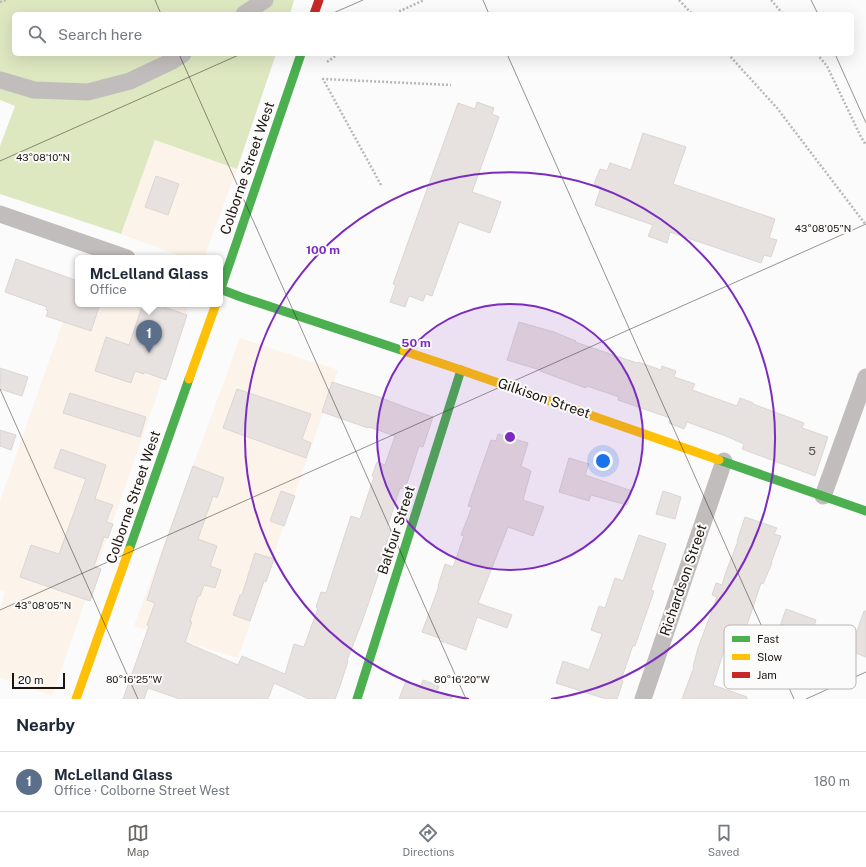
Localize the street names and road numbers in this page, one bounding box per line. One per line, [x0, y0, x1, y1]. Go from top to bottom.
street label: Colborne Street West [217, 99, 277, 237]
street label: Gilkison Street [496, 375, 592, 421]
street label: Colborne Street West [103, 428, 163, 566]
street label: Balfour Street [374, 484, 418, 576]
street label: Richardson Street [656, 522, 710, 638]

